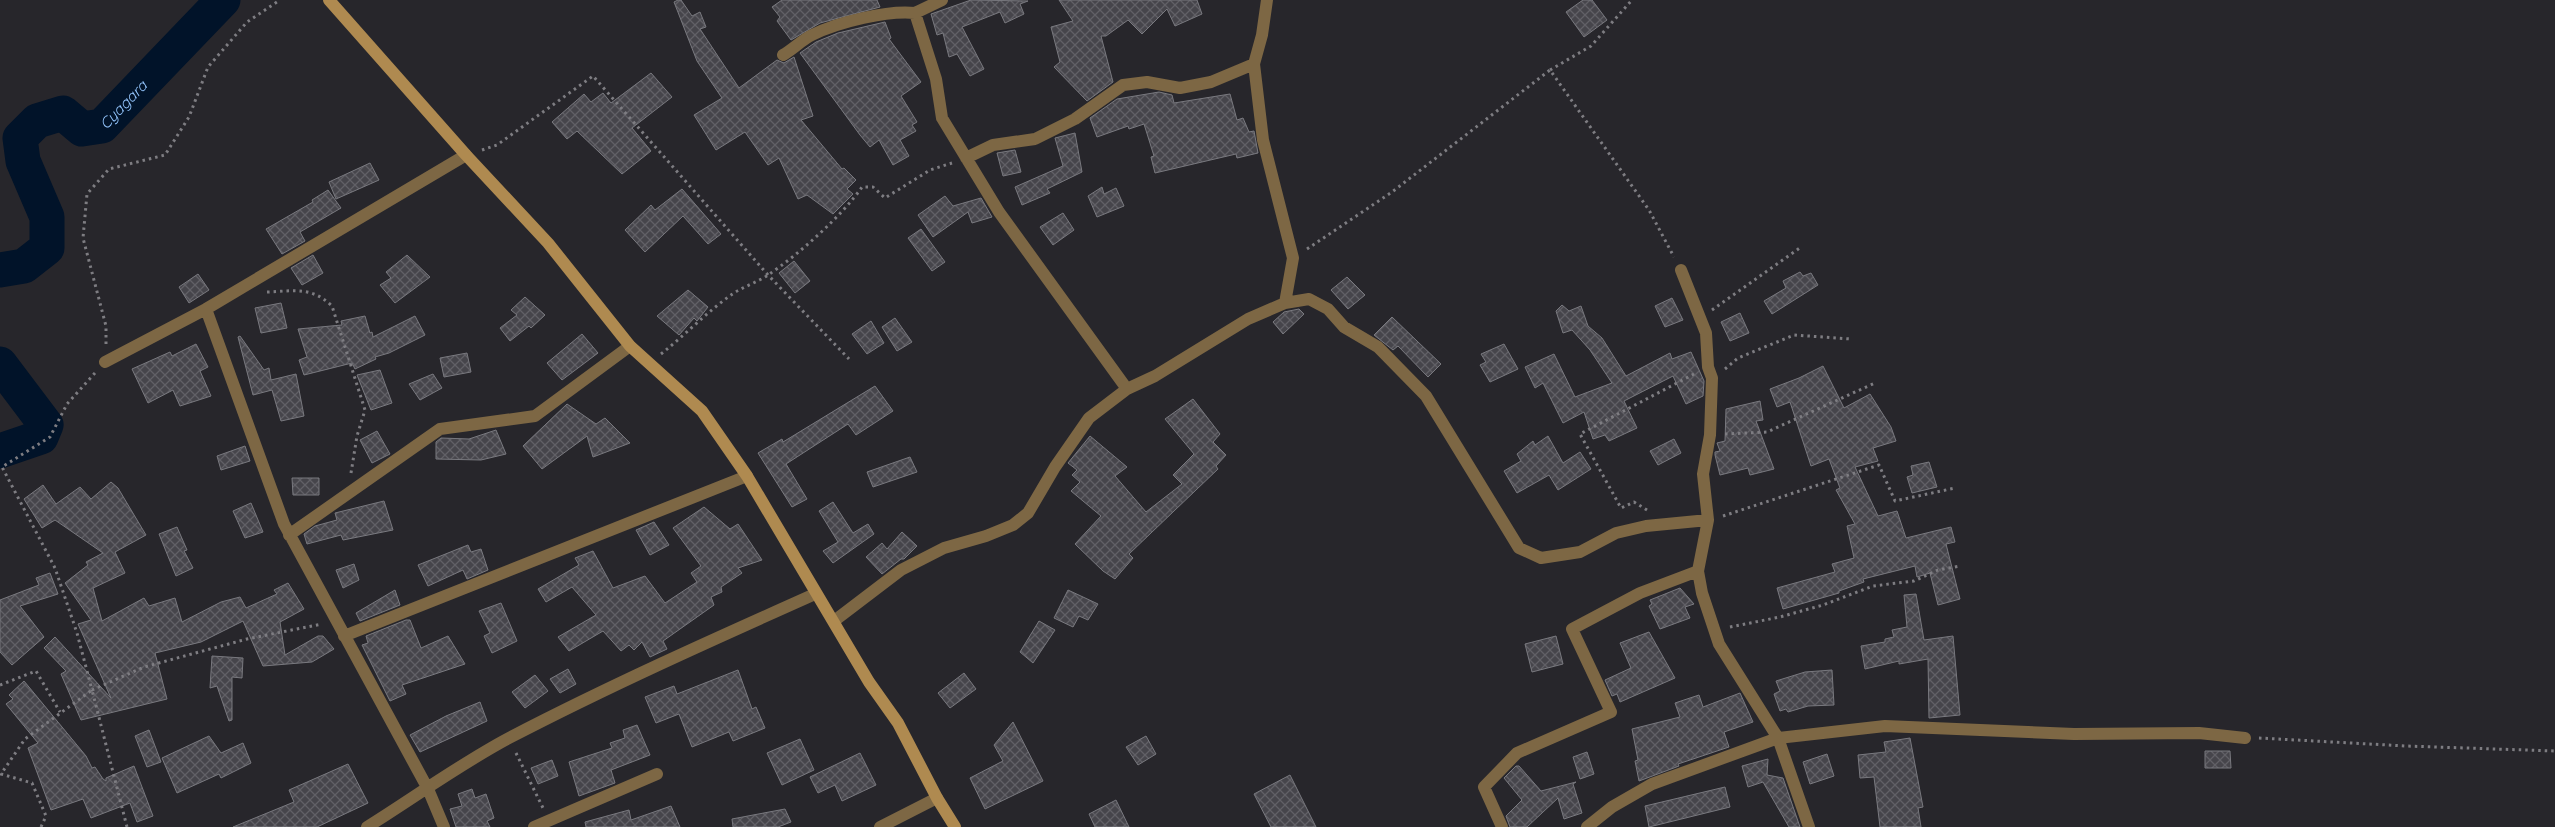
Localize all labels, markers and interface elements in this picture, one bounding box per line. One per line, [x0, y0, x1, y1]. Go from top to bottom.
water label: Cyagara [95, 75, 151, 133]

